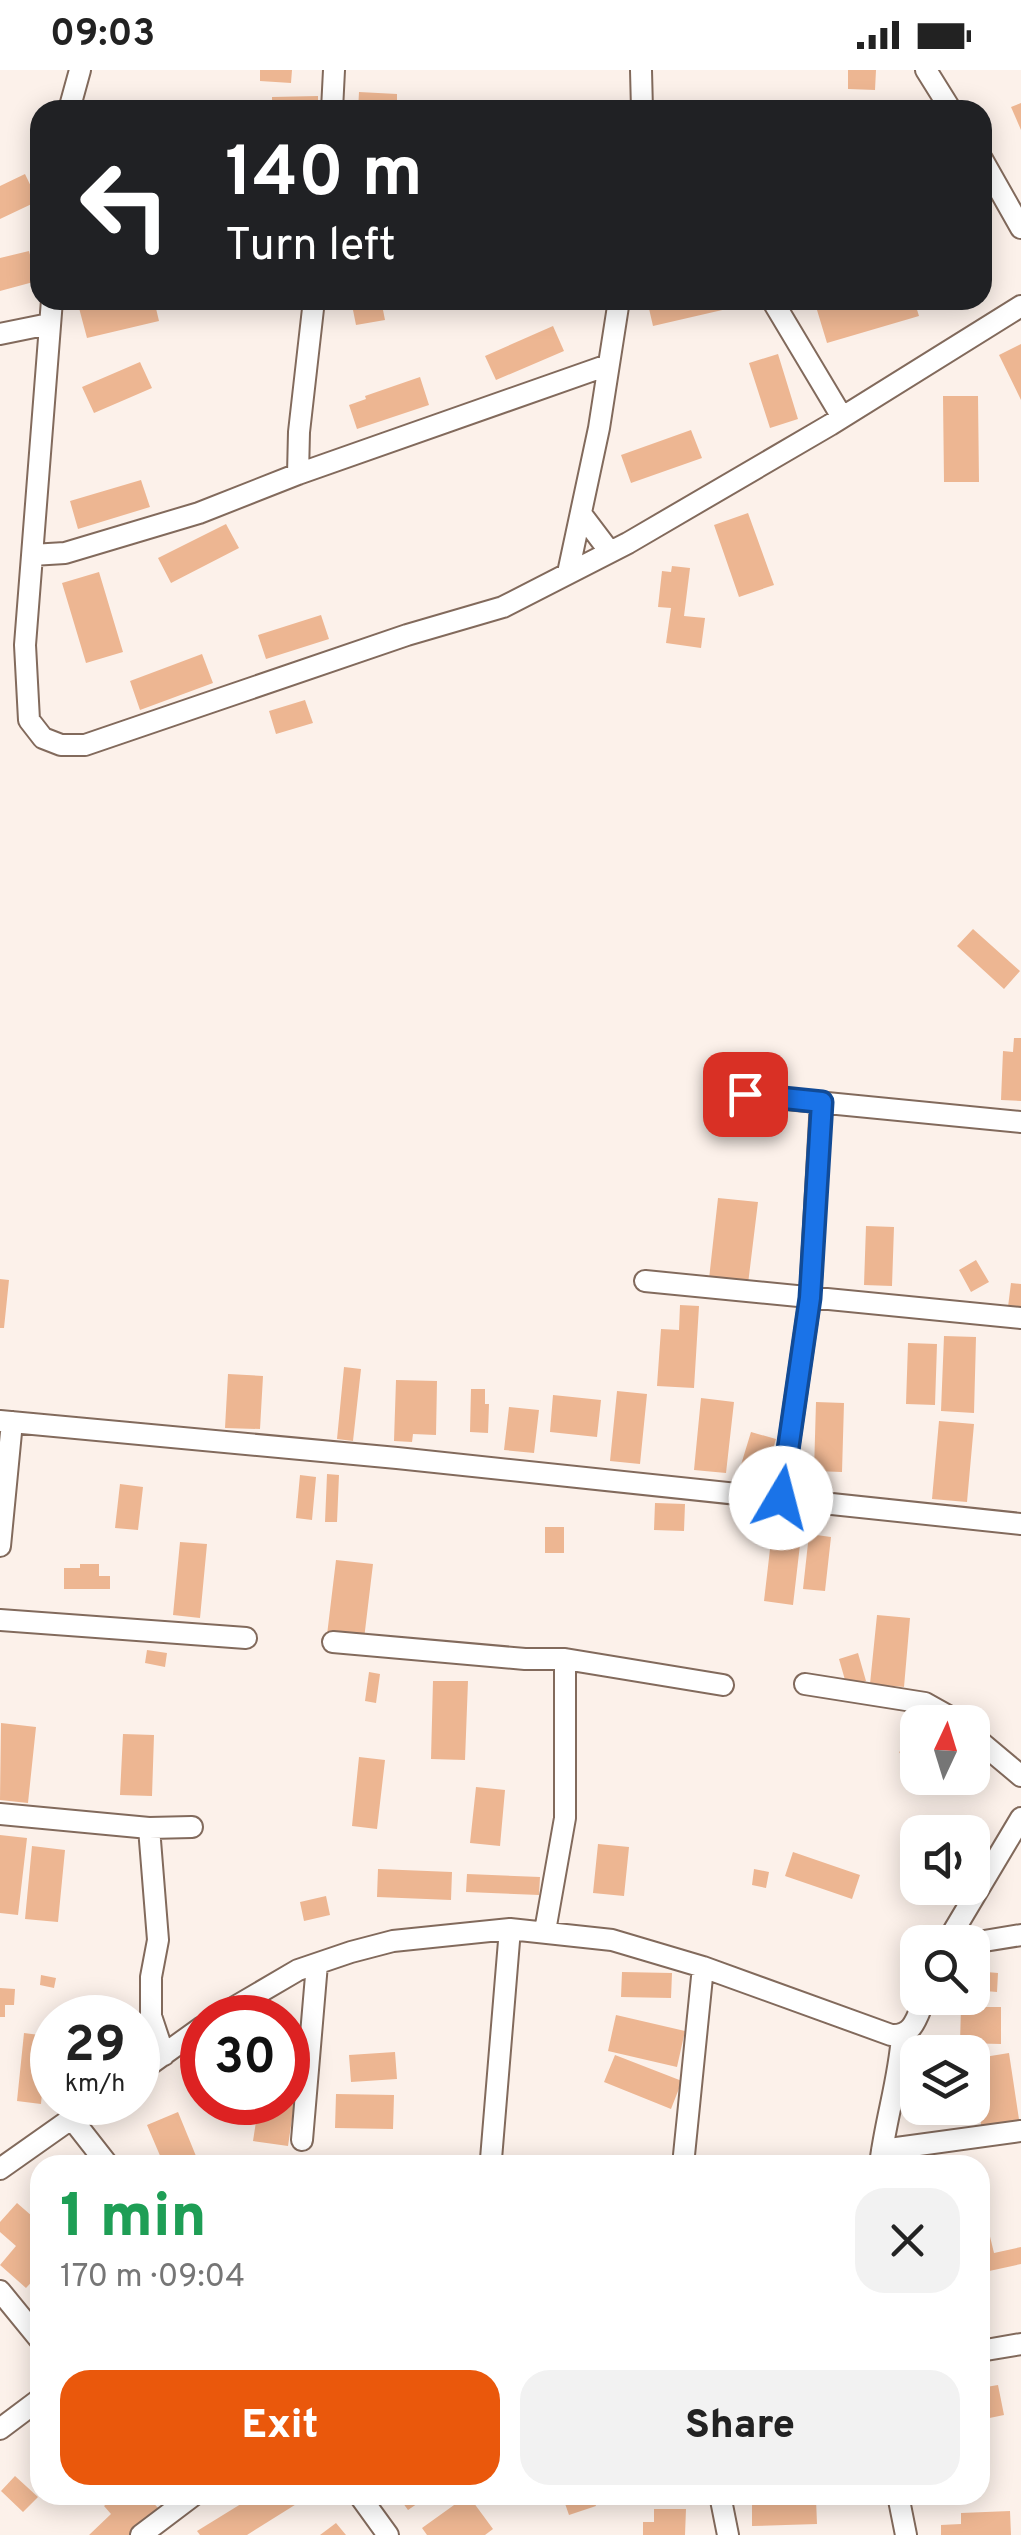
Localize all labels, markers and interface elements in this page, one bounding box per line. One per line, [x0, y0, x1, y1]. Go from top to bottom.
text: 09:03 [50, 11, 155, 60]
text: 140 m [225, 132, 423, 221]
icon: left [60, 140, 190, 270]
text: Turn left [225, 219, 396, 276]
pin [703, 1052, 788, 1137]
icon: arrive [718, 1067, 773, 1122]
position arrow [729, 1446, 833, 1550]
north arrow [900, 1705, 990, 1795]
map controls [900, 1705, 990, 2125]
button: sound [900, 1815, 990, 1905]
button: search [900, 1925, 990, 2015]
speed limit sign: 30 [180, 1995, 310, 2125]
text: 29 [64, 2016, 126, 2079]
button: layers [900, 2035, 990, 2125]
text: km/h [65, 2069, 125, 2101]
text: 1 min [60, 2182, 207, 2258]
button: close [855, 2188, 960, 2293]
text: 170 m · 09:04 [60, 2258, 245, 2298]
button: Exit [60, 2370, 500, 2485]
button: Share [520, 2370, 960, 2485]

